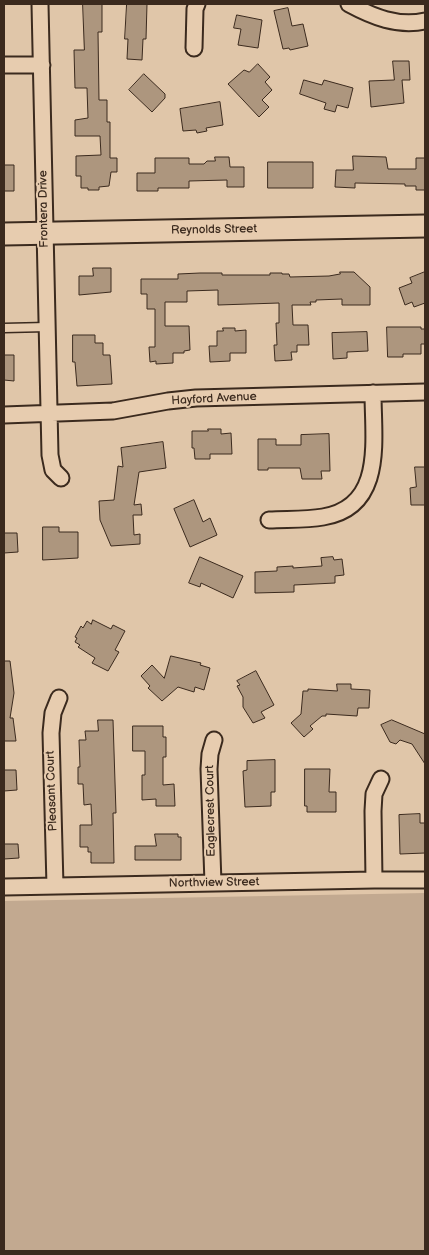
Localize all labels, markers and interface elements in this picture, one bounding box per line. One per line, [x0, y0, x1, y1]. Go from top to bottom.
street label: Frontera Drive [36, 170, 52, 248]
street label: Reynolds Street [171, 222, 257, 238]
street label: Hayford Avenue [171, 390, 257, 408]
street label: Pleasant Court [43, 751, 61, 831]
street label: Eaglecrest Court [203, 765, 219, 857]
street label: Northview Street [169, 875, 259, 891]

